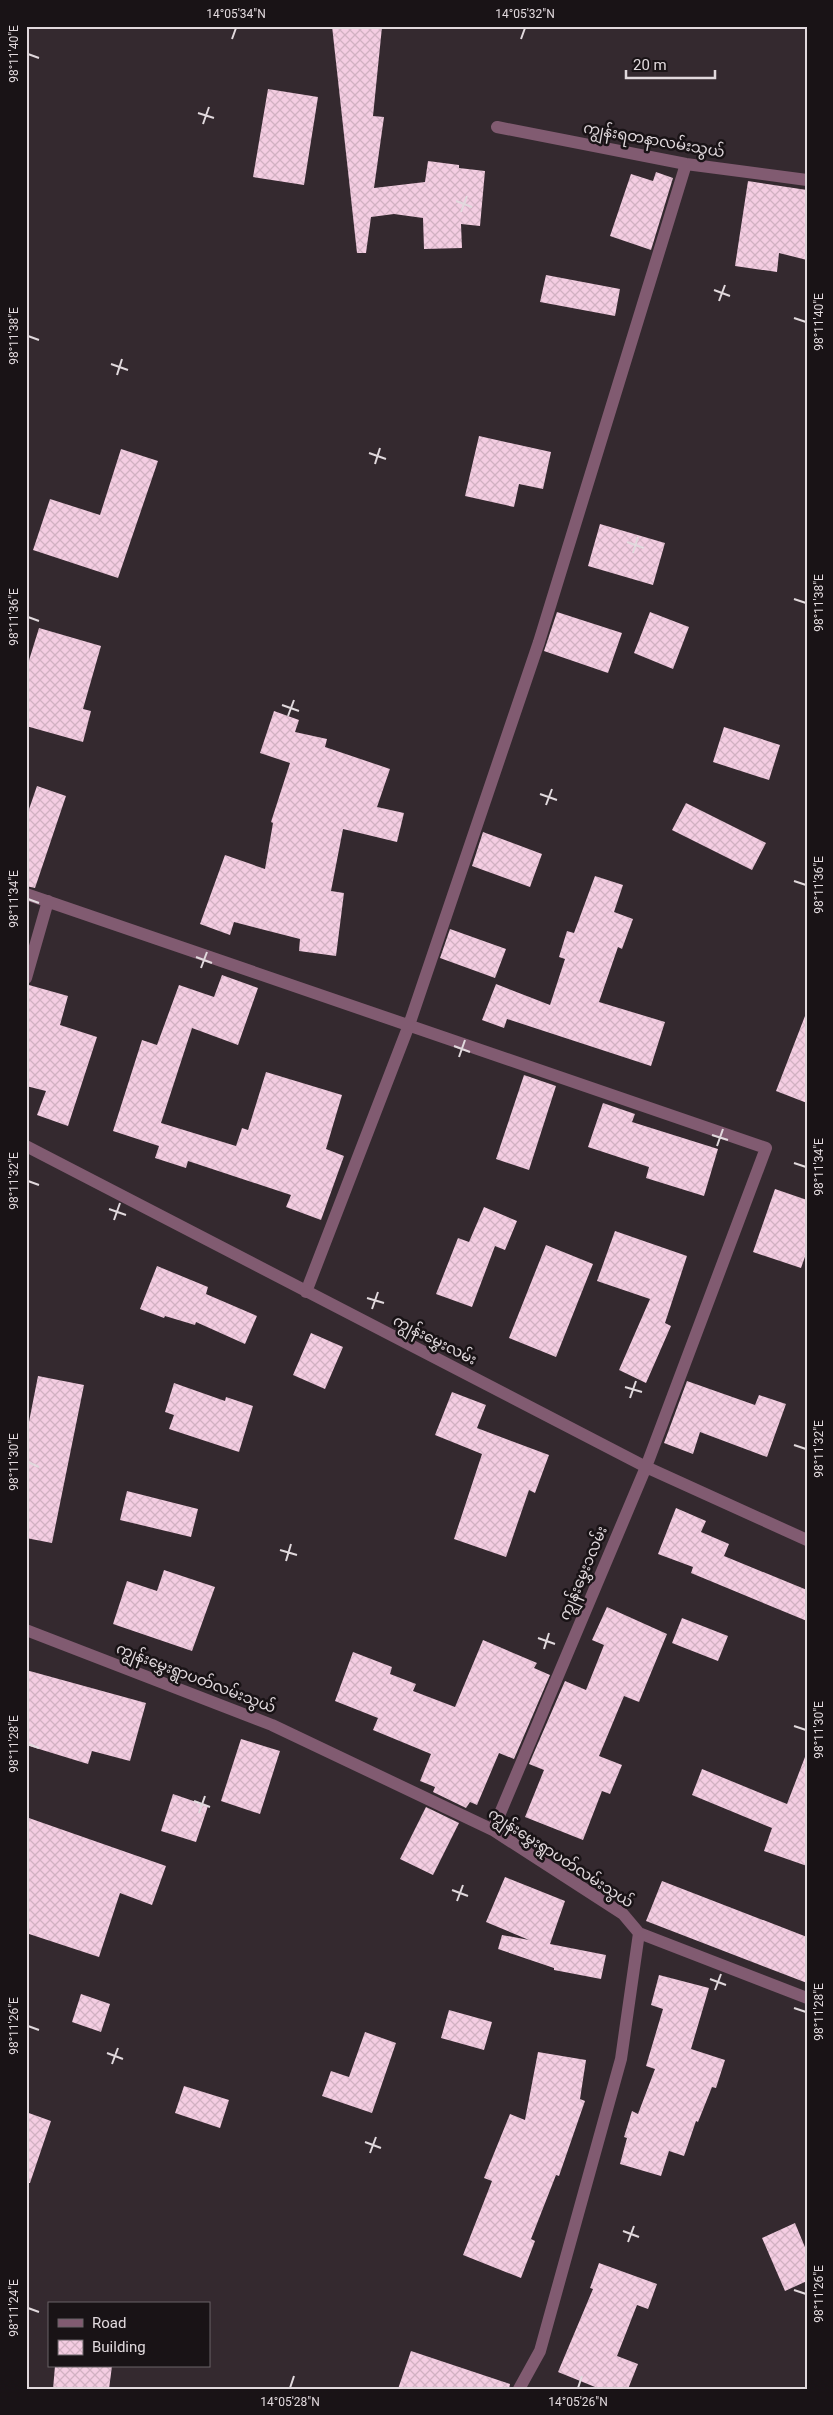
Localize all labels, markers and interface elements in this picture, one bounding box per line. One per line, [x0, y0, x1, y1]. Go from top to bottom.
text: 14°05'34"N [206, 7, 266, 21]
text: 14°05'32"N [495, 7, 555, 21]
text: 98°11'40"E [7, 25, 21, 83]
scale bar [626, 48, 714, 80]
text: 20 m [633, 56, 667, 74]
street label: ကျွန်းရတနာလမ်းသွယ် [581, 118, 726, 165]
text: 98°11'40"E [812, 293, 826, 351]
text: 98°11'38"E [7, 307, 21, 365]
text: 98°11'38"E [812, 574, 826, 632]
text: 98°11'36"E [7, 588, 21, 646]
text: 98°11'36"E [812, 856, 826, 914]
text: 98°11'34"E [7, 870, 21, 928]
text: 98°11'34"E [812, 1138, 826, 1196]
text: 98°11'32"E [7, 1152, 21, 1210]
street label: ကျွန်းမွှေးလမ်း [388, 1310, 480, 1372]
text: 98°11'32"E [812, 1420, 826, 1478]
text: 98°11'30"E [7, 1433, 21, 1491]
street label: ကျွန်းမွှေး၁လမ်း [554, 1523, 615, 1624]
street label: ကျွန်းမွှေးရွာပတ်လမ်းသွယ် [112, 1638, 279, 1720]
text: 98°11'30"E [812, 1701, 826, 1759]
text: 98°11'28"E [7, 1715, 21, 1773]
street label: ကျွန်းမွှေးရွာပတ်လမ်းသွယ် [483, 1804, 638, 1915]
text: 98°11'28"E [812, 1983, 826, 2041]
text: 98°11'26"E [7, 1997, 21, 2055]
text: 98°11'26"E [812, 2265, 826, 2323]
text: 98°11'24"E [7, 2279, 21, 2337]
legend [48, 2302, 210, 2368]
text: Road [92, 2314, 126, 2332]
text: Building [92, 2338, 146, 2356]
text: 14°05'28"N [260, 2395, 320, 2409]
text: 14°05'26"N [548, 2395, 608, 2409]

